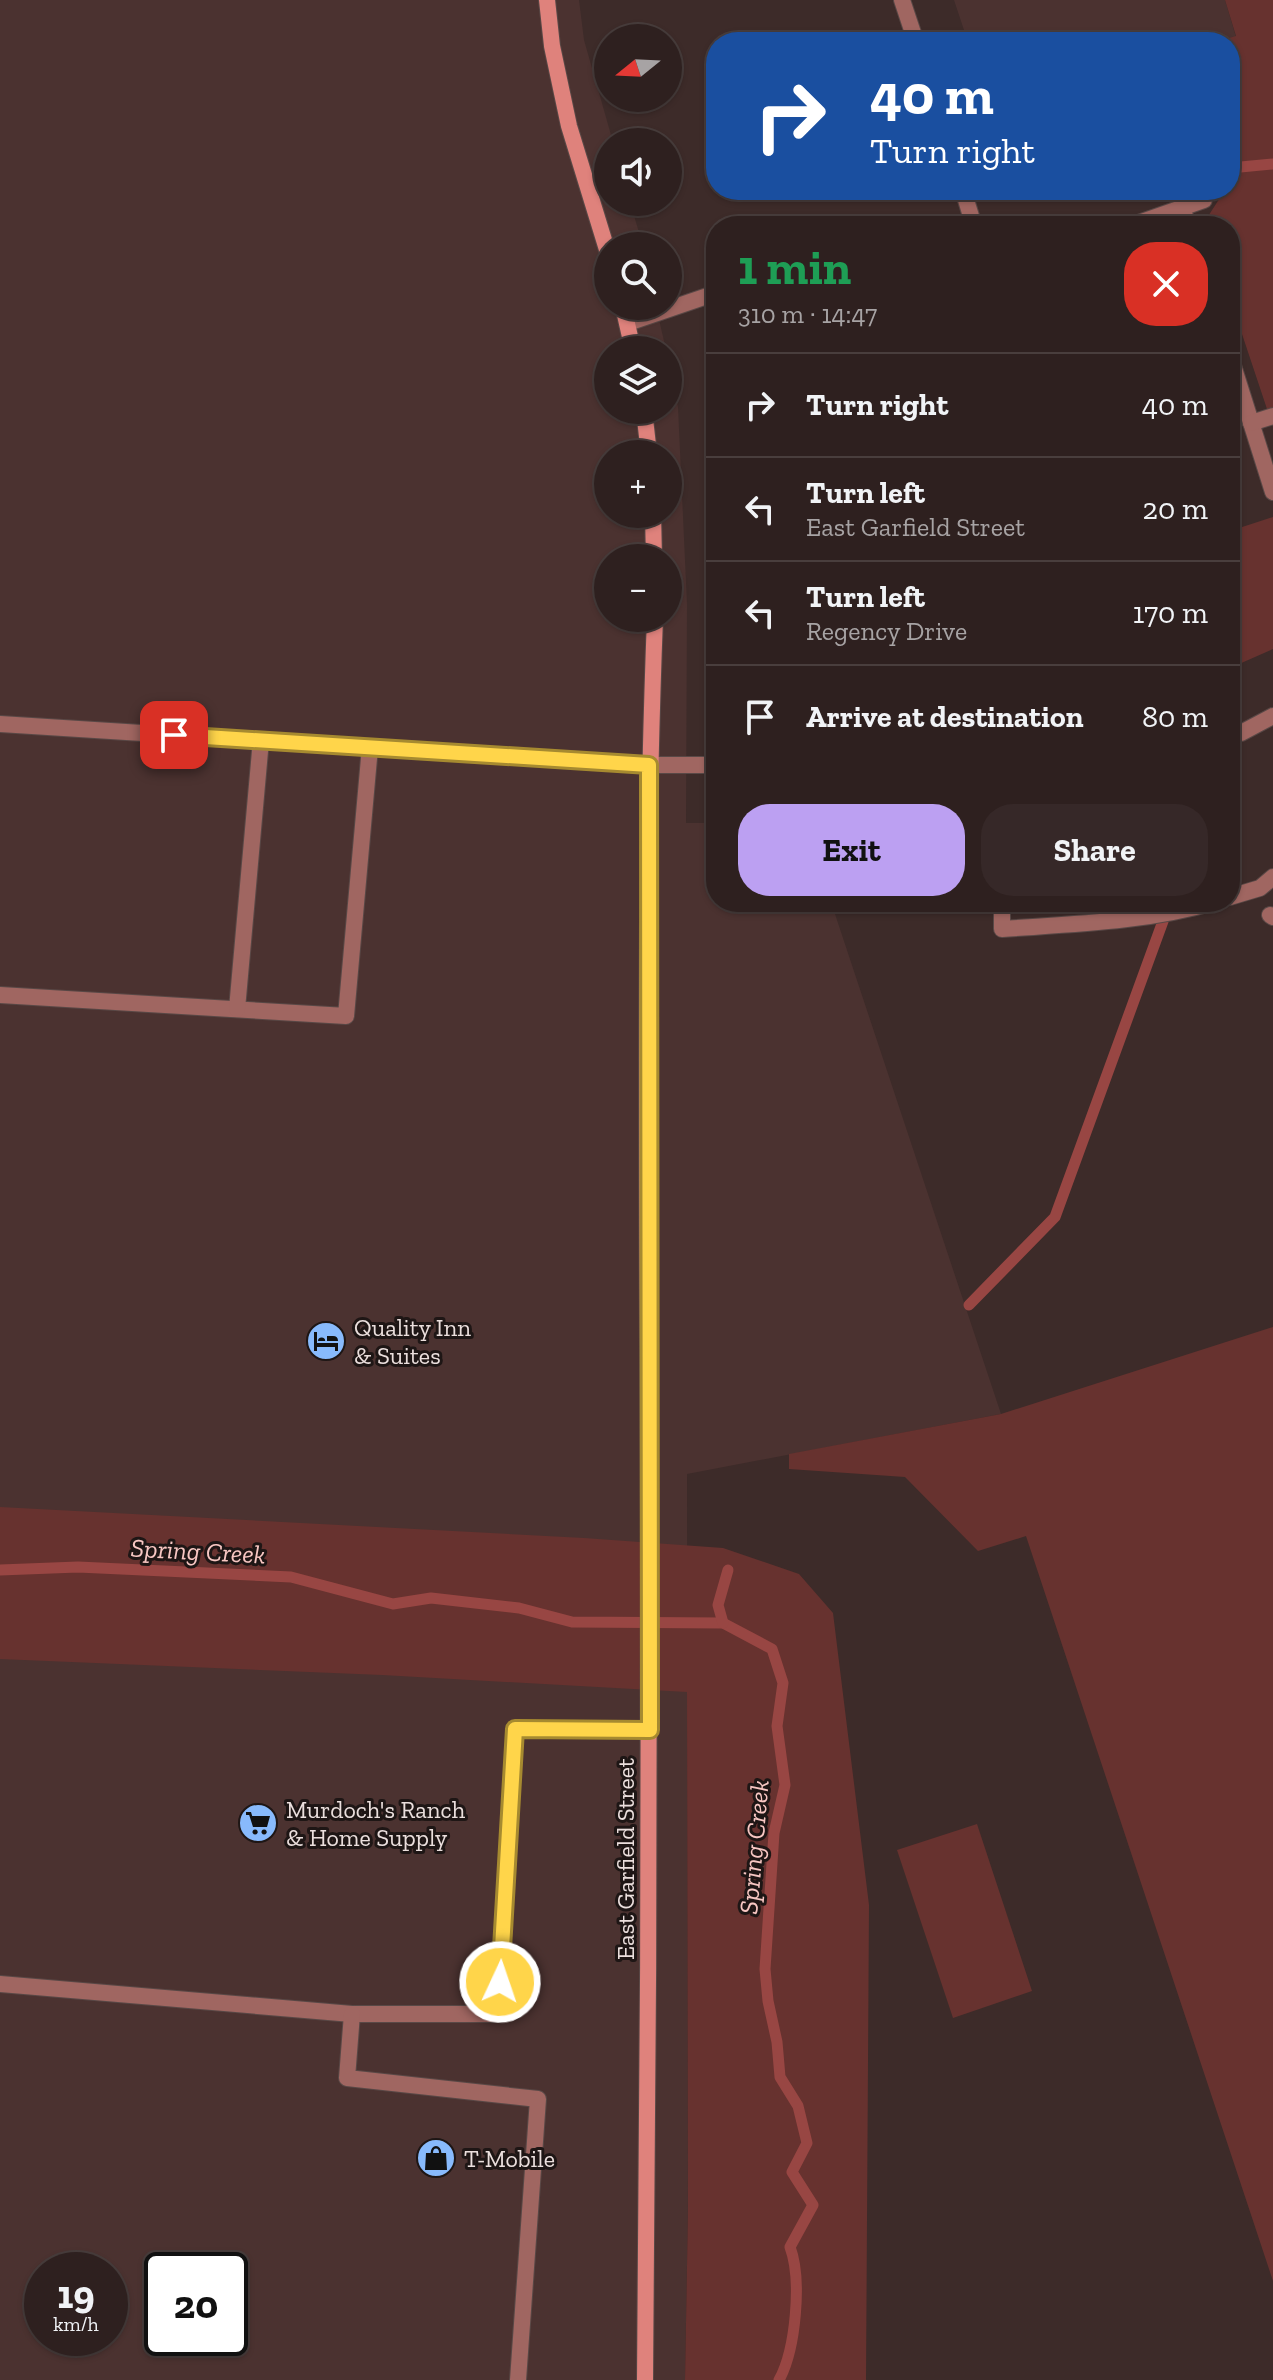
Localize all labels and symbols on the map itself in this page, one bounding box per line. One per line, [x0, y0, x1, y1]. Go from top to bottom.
north arrow [594, 24, 682, 112]
pin [140, 701, 208, 769]
place label: Quality Inn & Suites [354, 1313, 471, 1370]
hotel icon: Quality Inn & Suites [305, 1320, 347, 1362]
water label: Spring Creek [130, 1531, 266, 1571]
street label: East Garfield Street [611, 1758, 640, 1960]
water label: Spring Creek [732, 1778, 776, 1916]
place label: Murdoch's Ranch & Home Supply [286, 1795, 466, 1852]
supermarket icon: Murdoch's Ranch & Home Supply [237, 1802, 279, 1844]
position arrow [458, 1940, 542, 2024]
shop icon: T-Mobile [415, 2137, 457, 2179]
place label: T-Mobile [464, 2144, 555, 2173]
speed limit sign: 20 [144, 2252, 248, 2356]

